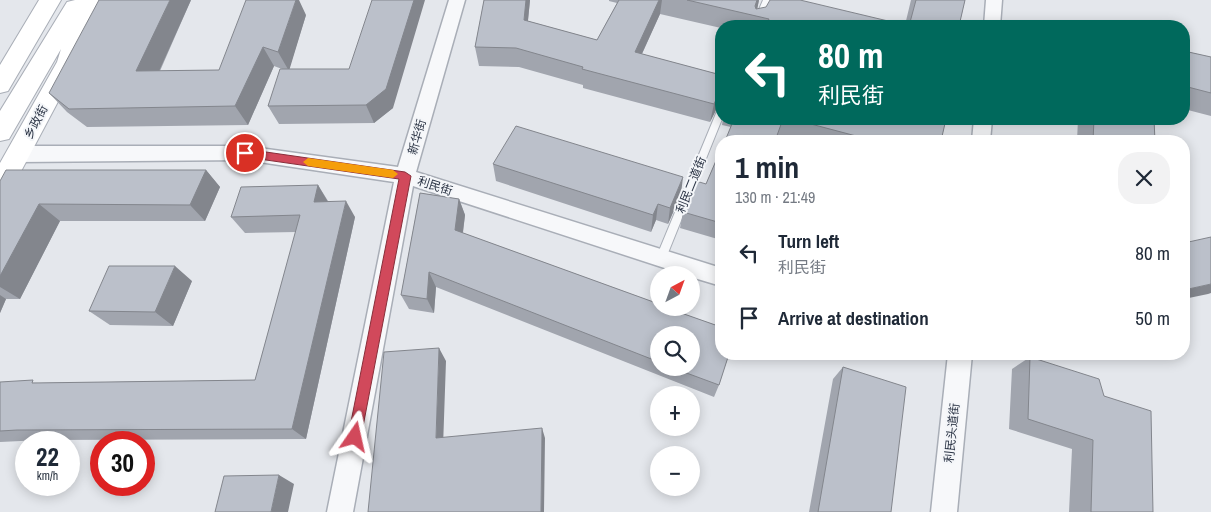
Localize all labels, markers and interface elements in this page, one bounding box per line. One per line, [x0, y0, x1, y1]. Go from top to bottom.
text: 80 m [818, 32, 883, 79]
icon: left [735, 40, 800, 105]
text: 利民街 [818, 80, 884, 110]
street label: 乡政街 [20, 102, 52, 142]
street label: 新华街 [404, 117, 430, 157]
pin [224, 132, 266, 174]
icon: arrive [231, 139, 259, 167]
text: 1 min [735, 147, 799, 187]
button: close [1118, 152, 1170, 204]
street label: 利民二道街 [672, 154, 710, 216]
street label: 利民街 [415, 173, 455, 199]
text: 130 m · 21:49 [735, 186, 815, 208]
text: Turn left [778, 228, 839, 254]
icon: left [735, 239, 763, 267]
text: 80 m [1135, 240, 1170, 266]
text: 利民街 [778, 256, 826, 278]
north arrow [650, 266, 700, 316]
map controls [650, 266, 700, 496]
icon: arrive [735, 304, 763, 332]
text: Arrive at destination [778, 305, 929, 331]
text: 50 m [1135, 305, 1170, 331]
button: search [650, 326, 700, 376]
button: + [650, 386, 700, 436]
street label: 利民头道街 [941, 402, 963, 464]
position arrow [328, 410, 380, 462]
speed limit sign: 30 [90, 431, 155, 496]
text: 22 [36, 440, 59, 474]
button: − [650, 446, 700, 496]
text: km/h [37, 468, 58, 484]

